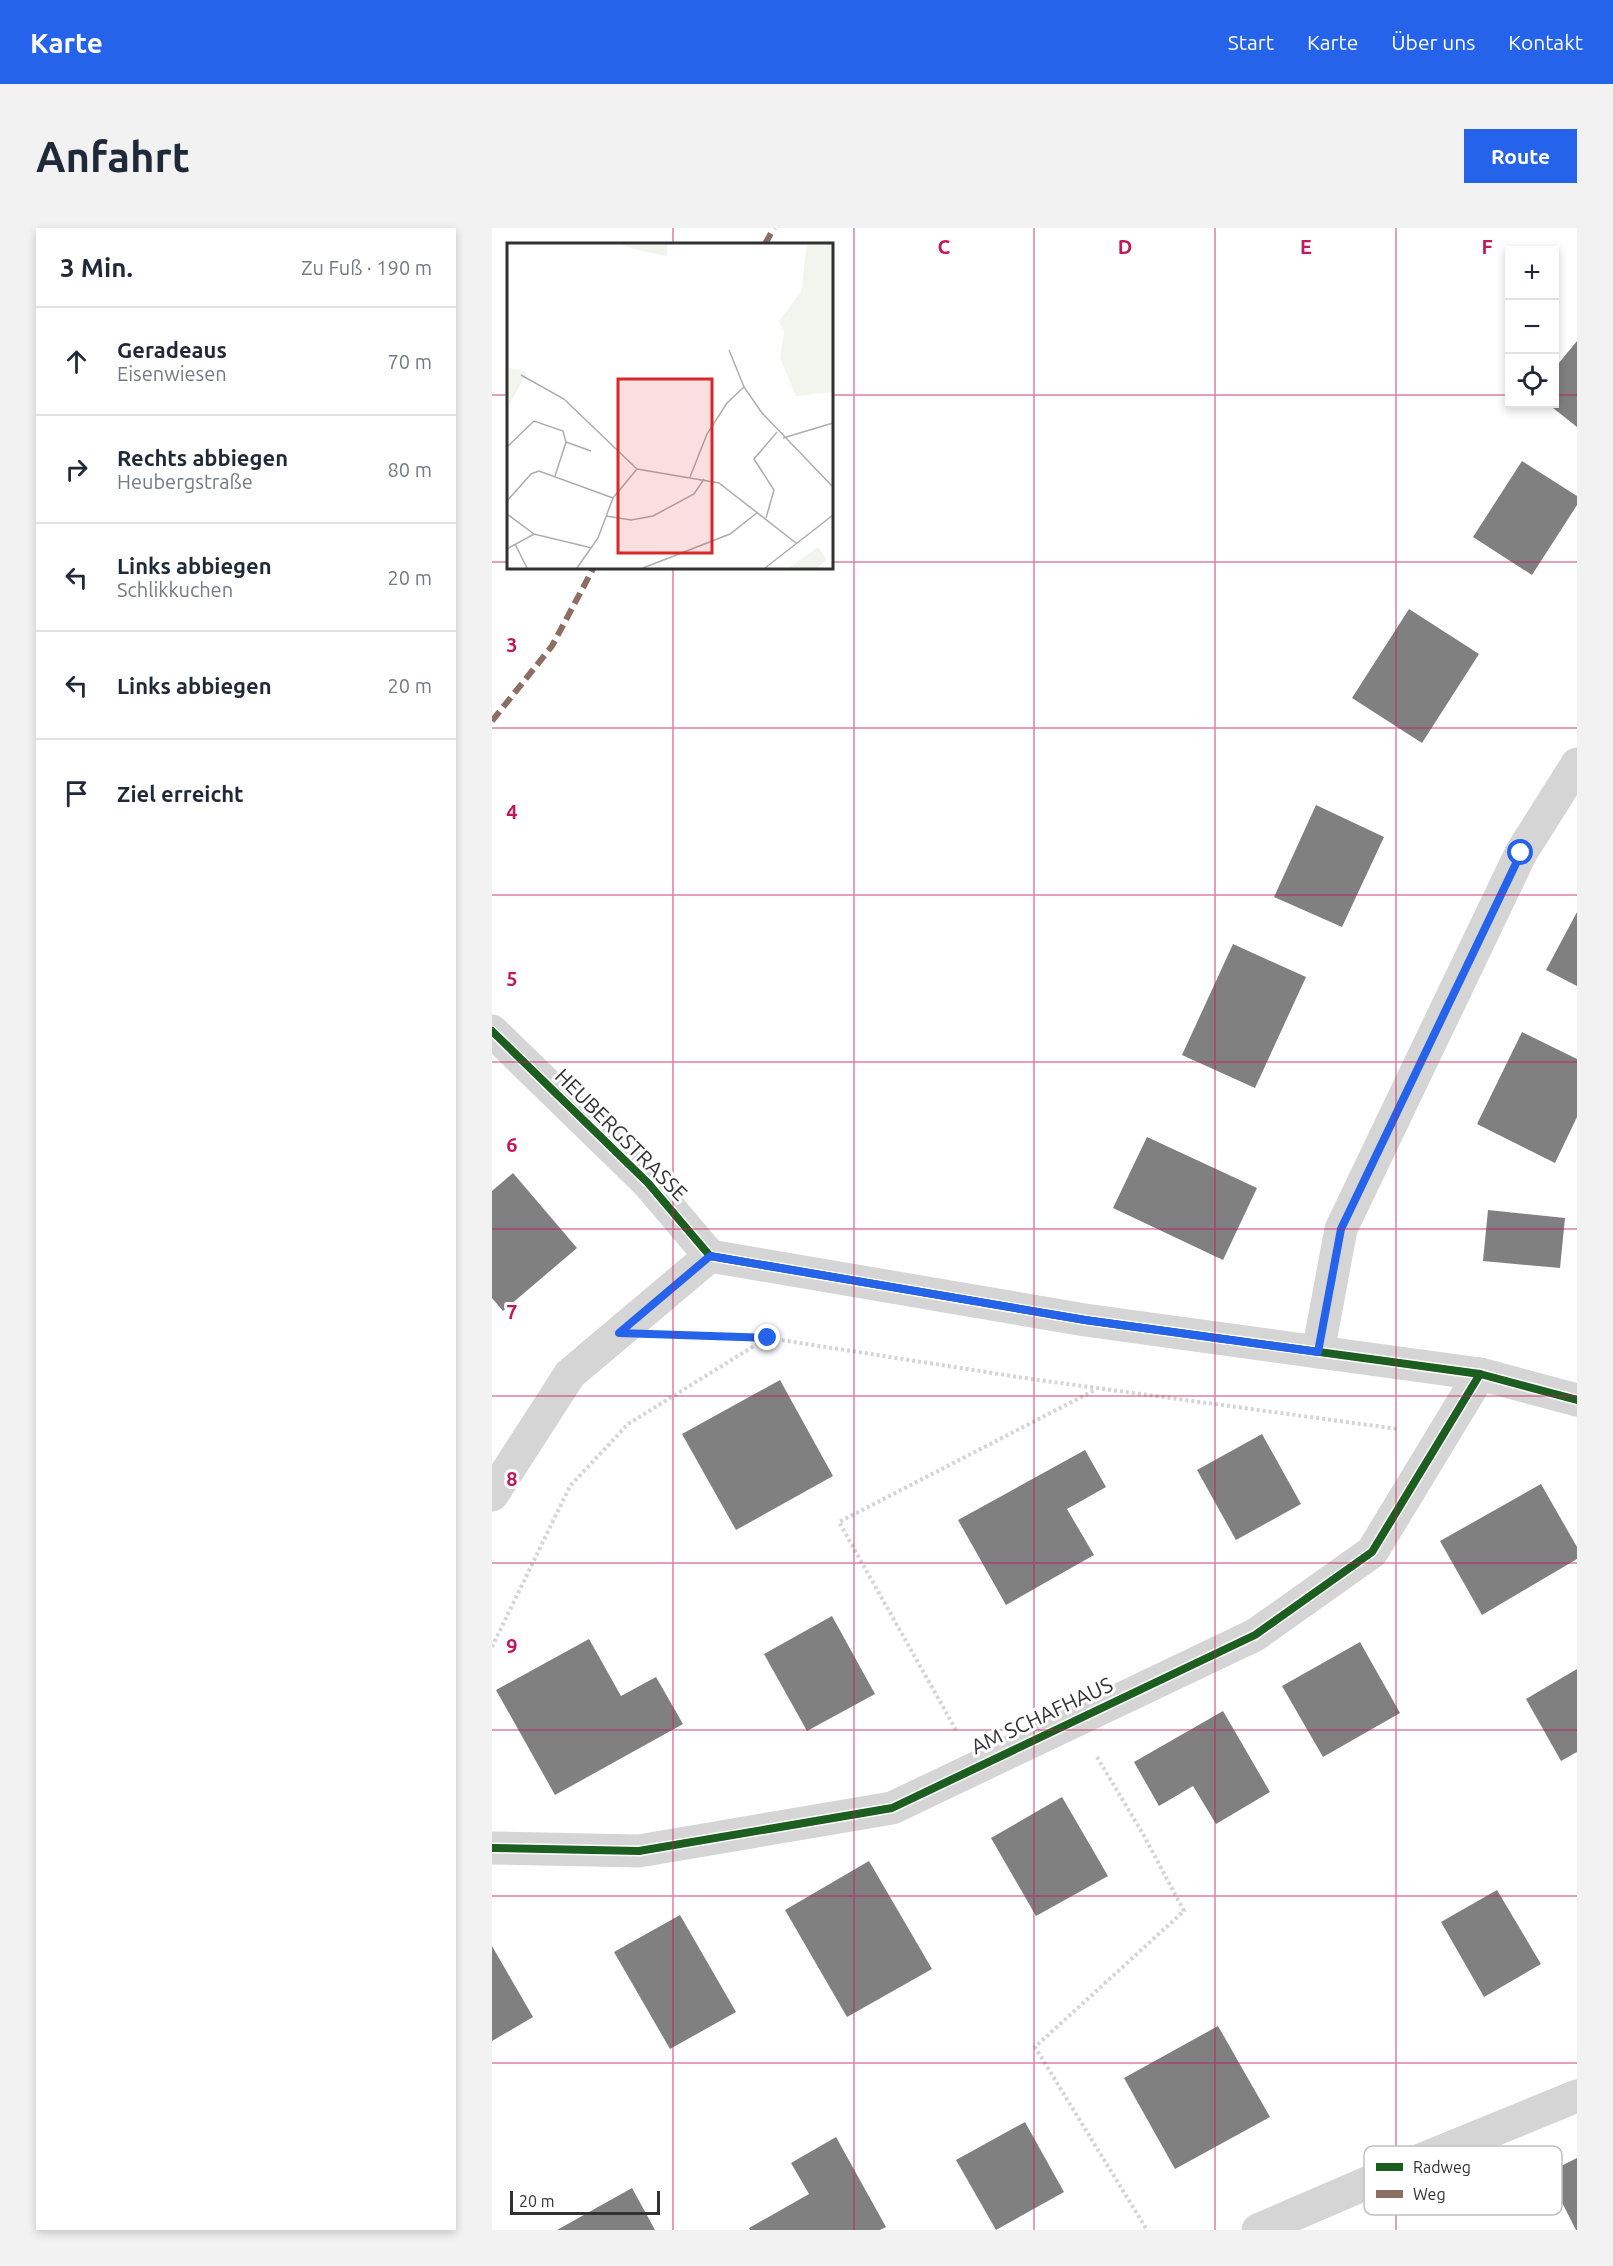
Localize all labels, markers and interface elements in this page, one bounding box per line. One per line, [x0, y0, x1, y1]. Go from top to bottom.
text: Karte [30, 27, 103, 58]
text: Start [1228, 30, 1274, 54]
text: Karte [1307, 30, 1358, 54]
text: Über uns [1391, 30, 1475, 54]
text: Kontakt [1508, 30, 1583, 54]
button: Route [1464, 129, 1577, 183]
text: Anfahrt [36, 133, 190, 180]
text: C [938, 235, 951, 258]
text: D [1118, 235, 1132, 258]
text: E [1300, 235, 1312, 258]
text: F [1481, 235, 1493, 258]
inset map [507, 243, 832, 568]
map controls [1505, 246, 1559, 408]
button: + [1505, 246, 1559, 300]
text: 3 Min. [60, 253, 133, 282]
text: Zu Fuß · 190 m [301, 256, 432, 279]
button: − [1505, 300, 1559, 354]
text: Geradeaus [117, 337, 227, 362]
icon: ahead [60, 345, 93, 378]
text: 70 m [388, 350, 432, 373]
button: locate [1505, 354, 1559, 408]
text: Eisenwiesen [117, 362, 227, 385]
text: Rechts abbiegen [117, 445, 288, 470]
icon: right [60, 453, 93, 486]
text: 80 m [388, 458, 432, 481]
text: Heubergstraße [117, 470, 253, 493]
text: Links abbiegen [117, 553, 272, 578]
icon: left [60, 561, 93, 594]
text: 20 m [388, 566, 432, 589]
text: Schlikkuchen [117, 578, 233, 601]
text: 3 [506, 633, 518, 656]
icon: left [60, 669, 93, 702]
text: Links abbiegen [117, 673, 272, 698]
text: 20 m [388, 674, 432, 697]
icon: arrive [60, 777, 93, 810]
text: Ziel erreicht [117, 781, 244, 806]
text: 4 [506, 800, 518, 823]
route start [1507, 839, 1533, 865]
text: 5 [506, 967, 518, 990]
street label: HEUBERGSTRASSE [551, 1063, 693, 1205]
text: 6 [506, 1133, 518, 1156]
text: 7 [506, 1300, 518, 1323]
route end [754, 1324, 780, 1350]
text: 8 [506, 1467, 518, 1490]
text: 9 [506, 1634, 518, 1657]
street label: AM SCHAFHAUS [967, 1672, 1116, 1758]
legend [1364, 2146, 1562, 2215]
text: Radweg [1413, 2158, 1471, 2176]
text: Weg [1413, 2185, 1446, 2203]
scale bar [510, 2188, 660, 2216]
text: 20 m [519, 2192, 555, 2210]

